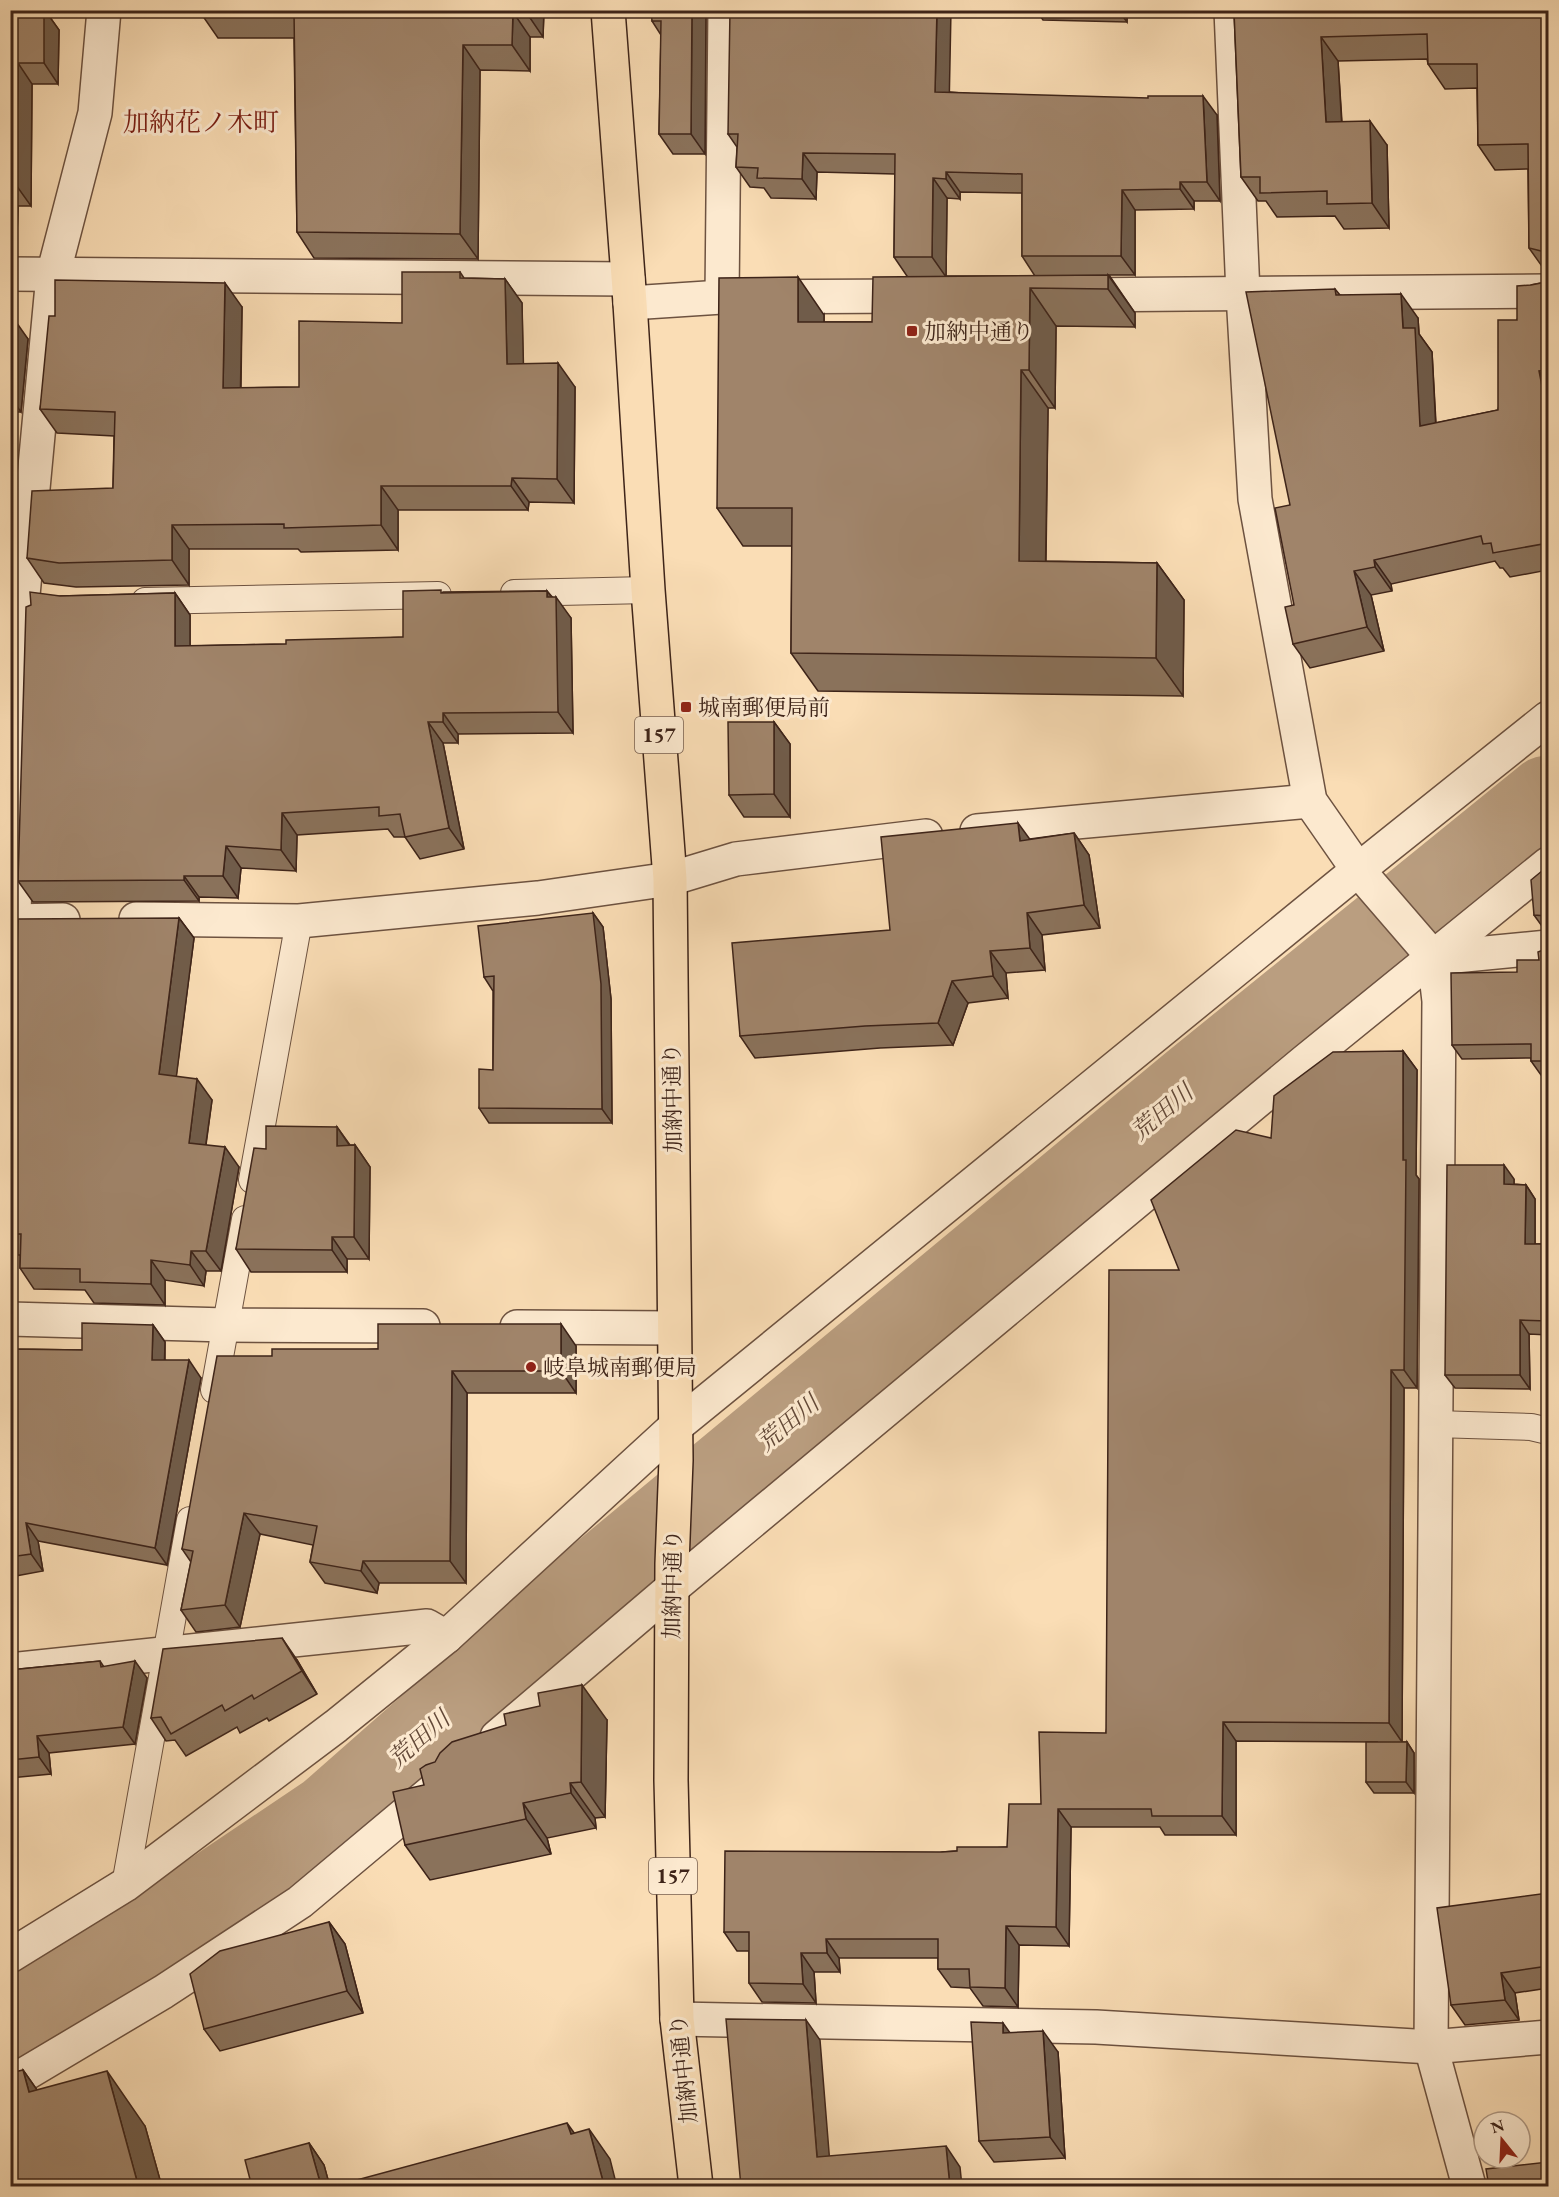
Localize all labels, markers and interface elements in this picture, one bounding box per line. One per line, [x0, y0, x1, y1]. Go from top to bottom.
district label: 加納花ノ木町 [123, 105, 279, 139]
place label: 加納中通り [924, 317, 1034, 346]
marker: 加納中通り [905, 324, 919, 338]
place label: 城南郵便局前 [698, 693, 830, 722]
marker: 城南郵便局前 [679, 700, 693, 714]
road number: 157 [635, 717, 683, 753]
street label: 加納中通り [657, 1043, 688, 1153]
water label: 荒田川 [1124, 1075, 1202, 1147]
place label: 岐阜城南郵便局 [543, 1353, 697, 1382]
marker: 岐阜城南郵便局 [524, 1360, 538, 1374]
water label: 荒田川 [750, 1386, 828, 1458]
street label: 加納中通り [657, 1529, 688, 1639]
water label: 荒田川 [381, 1701, 458, 1774]
road number: 157 [649, 1858, 697, 1894]
street label: 加納中通り [663, 2013, 704, 2125]
north arrow [1472, 2110, 1532, 2170]
text: N [1488, 2114, 1507, 2138]

